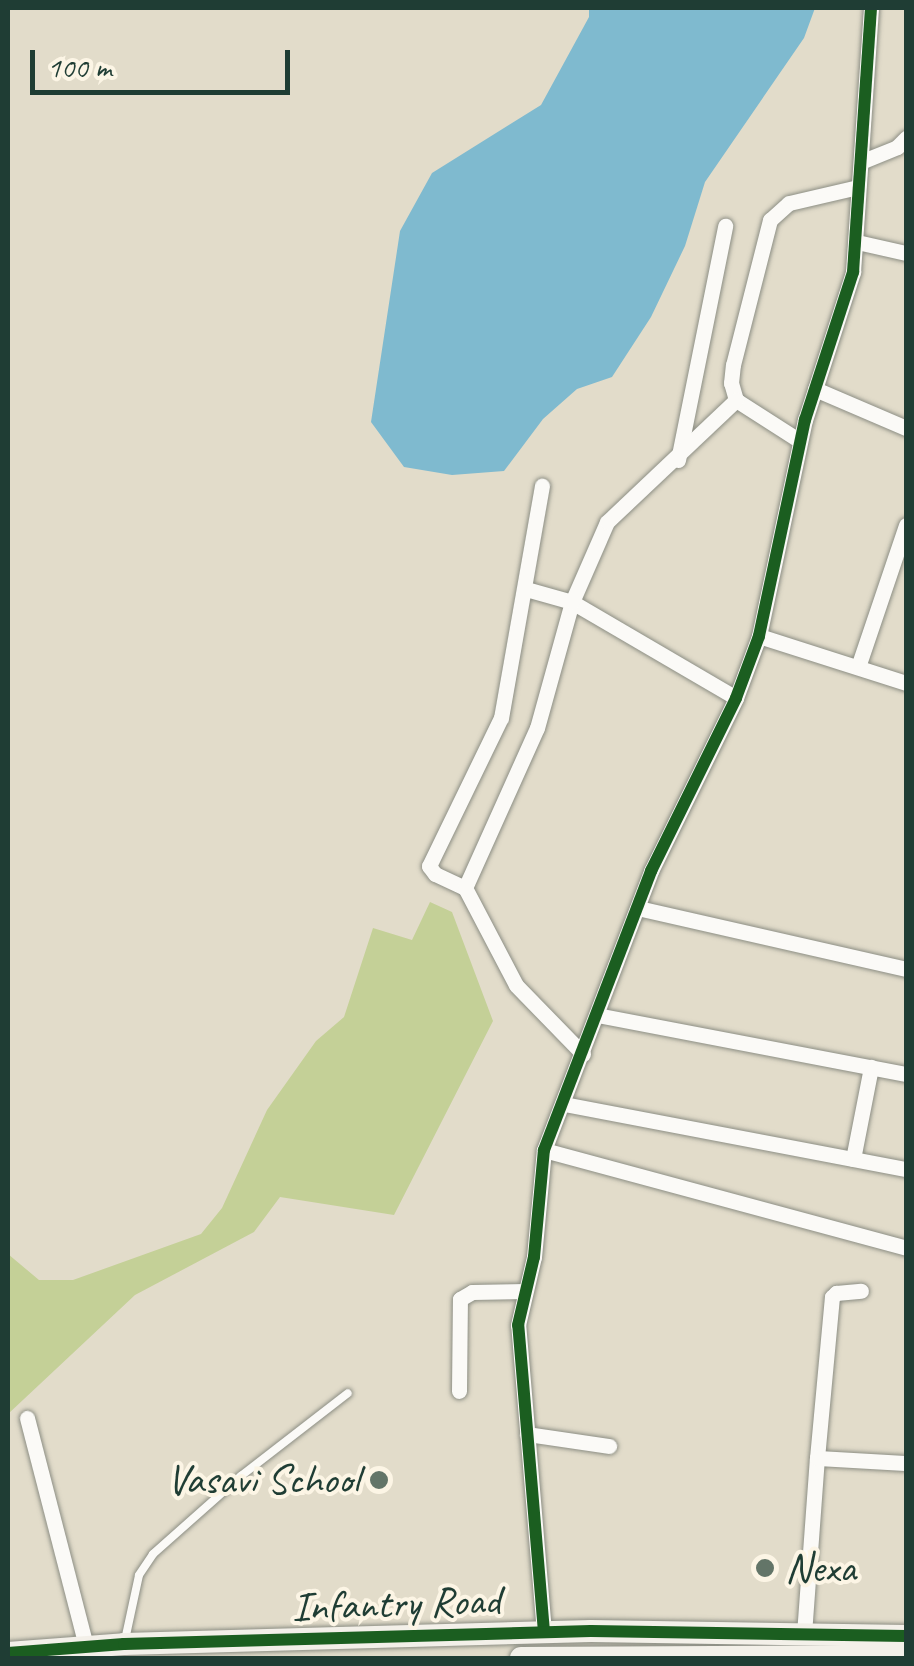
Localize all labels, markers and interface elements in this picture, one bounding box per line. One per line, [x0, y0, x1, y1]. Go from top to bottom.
scale bar [35, 30, 295, 92]
text: 100 m [47, 48, 112, 86]
place label: Vasavi School [169, 1455, 359, 1505]
marker: Vasavi School [368, 1469, 390, 1491]
place label: Nexa [785, 1543, 855, 1593]
marker: Nexa [754, 1557, 776, 1579]
street label: Infantry Road [291, 1575, 501, 1633]

